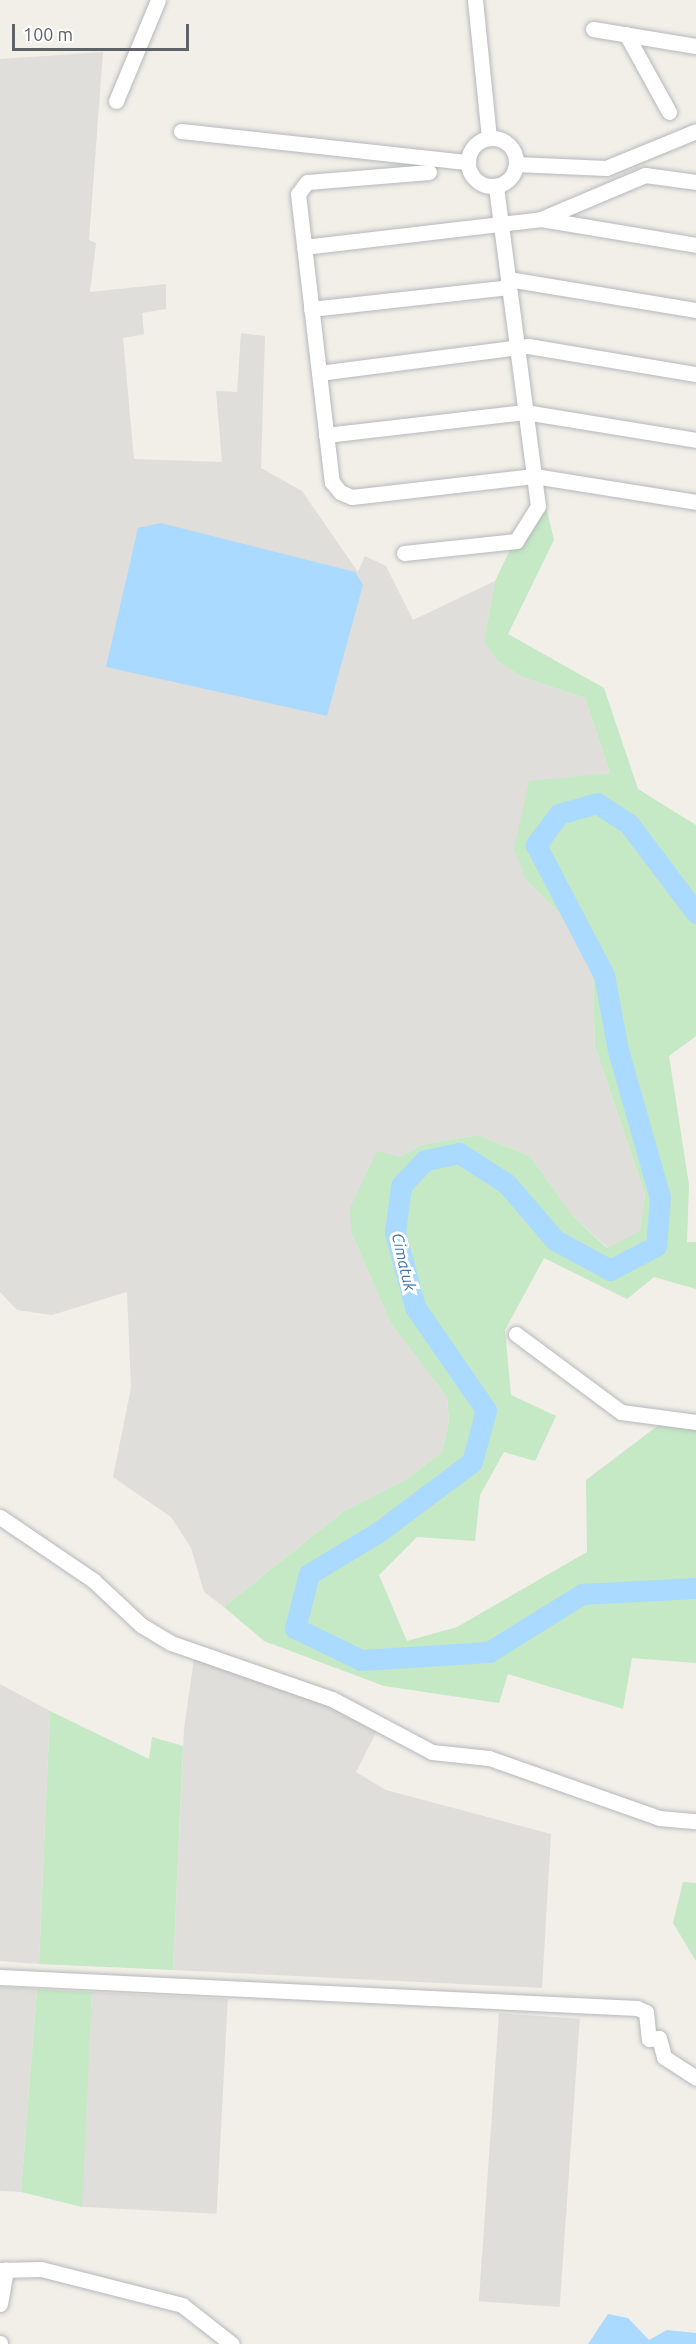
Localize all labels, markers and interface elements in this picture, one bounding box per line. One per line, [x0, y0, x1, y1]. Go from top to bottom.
scale bar [15, 12, 192, 50]
text: 100 m [23, 24, 73, 44]
water label: Cimatuk [388, 1231, 420, 1293]

